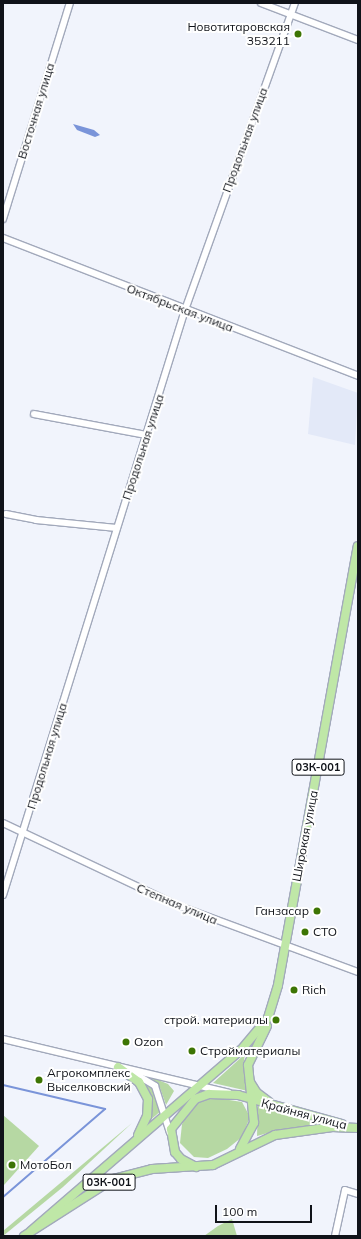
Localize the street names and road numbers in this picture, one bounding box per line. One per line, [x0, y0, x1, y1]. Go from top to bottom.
street label: Восточная улица [15, 61, 57, 161]
street label: Продольная улица [219, 86, 271, 194]
street label: Октябрьская улица [125, 281, 235, 335]
street label: Продольная улица [119, 392, 167, 502]
street label: Продольная улица [24, 701, 70, 811]
road number: 03К-001 [291, 758, 345, 776]
street label: Широкая улица [289, 789, 321, 883]
street label: Степная улица [134, 880, 220, 928]
street label: Крайняя улица [260, 1096, 348, 1132]
road number: 03К-001 [82, 1173, 136, 1191]

